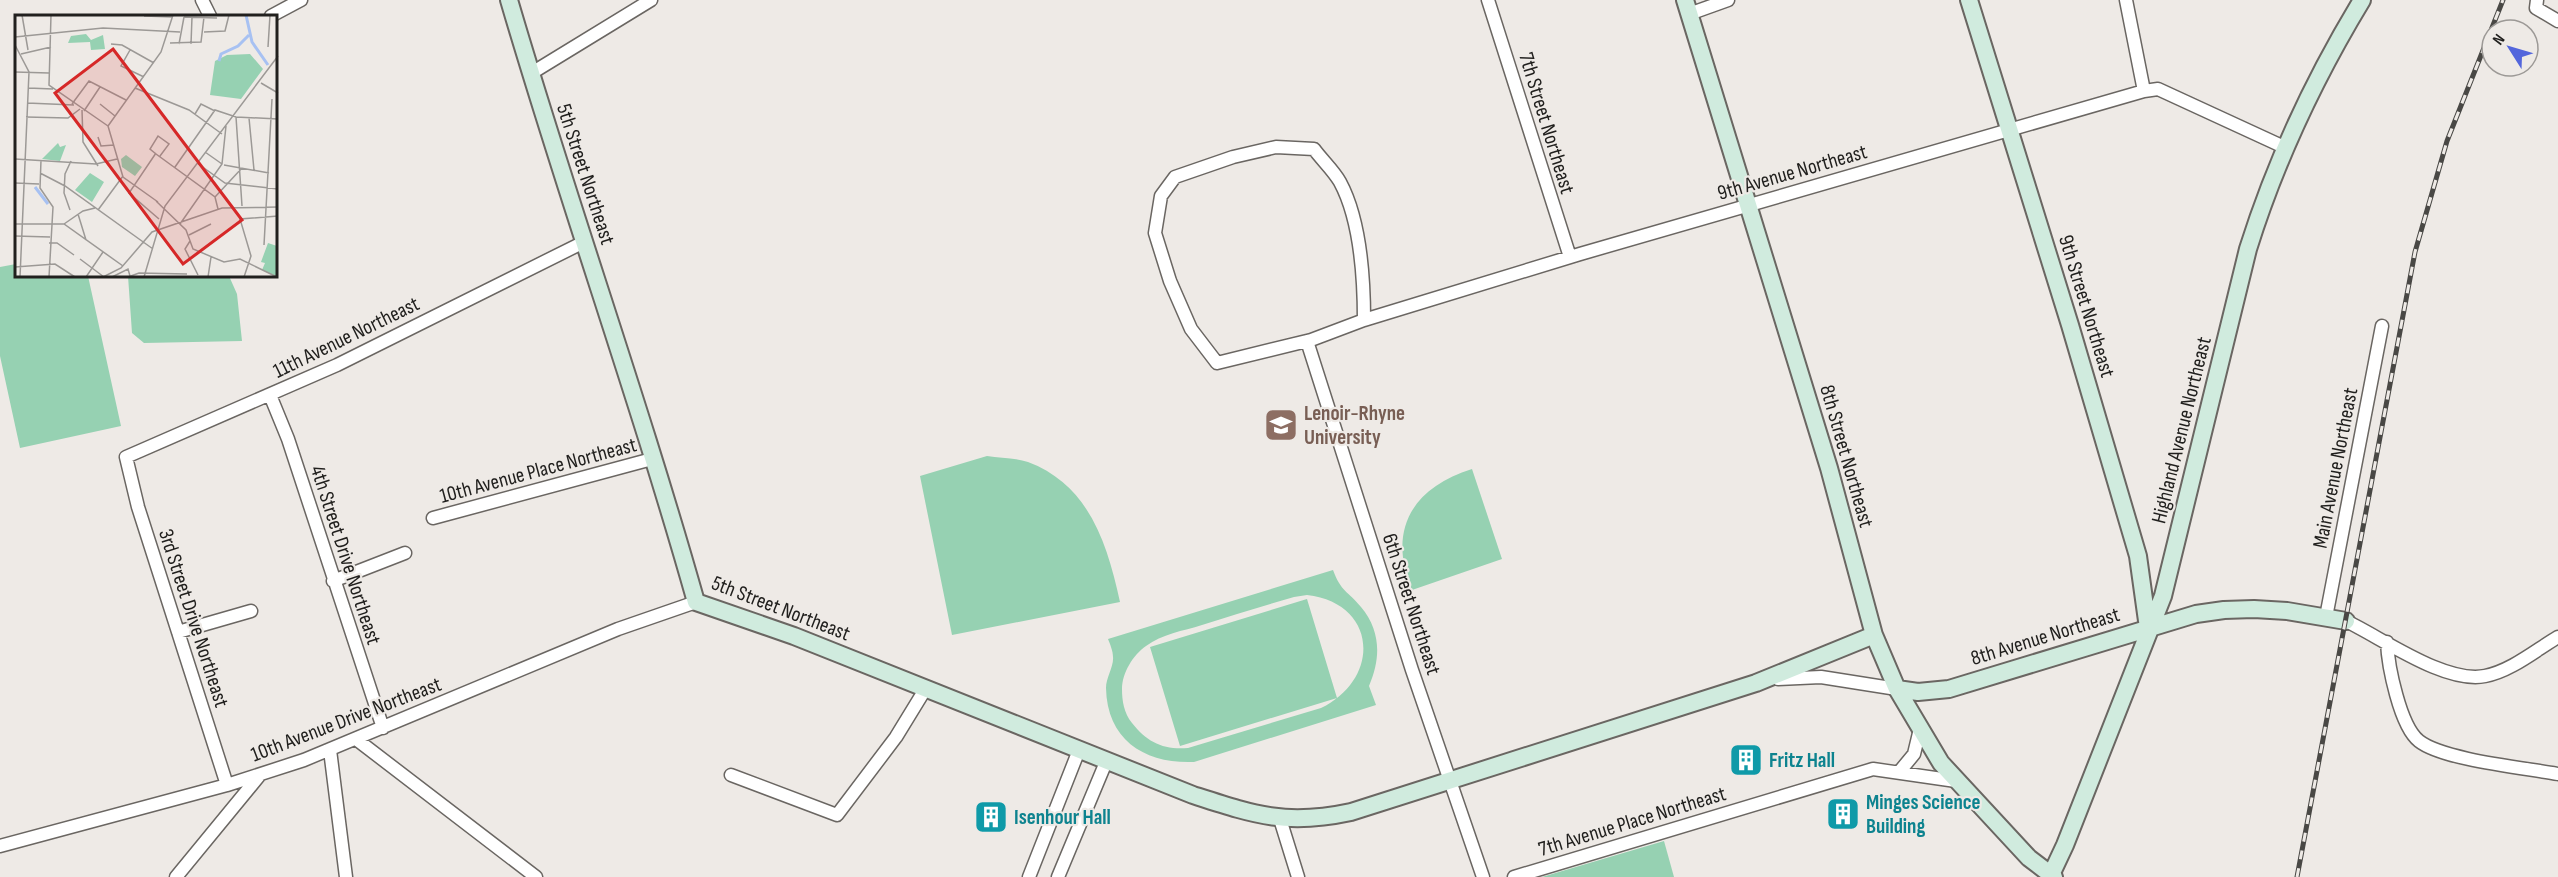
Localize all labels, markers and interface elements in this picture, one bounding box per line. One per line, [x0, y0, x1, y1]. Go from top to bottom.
inset map [15, 15, 278, 278]
north arrow [2480, 18, 2540, 78]
text: N [2489, 31, 2509, 49]
street label: 7th Street Northeast [1513, 49, 1580, 197]
street label: 5th Street Northeast [551, 101, 620, 248]
street label: 9th Avenue Northeast [1714, 139, 1870, 206]
street label: 9th Street Northeast [2053, 232, 2120, 380]
street label: 11th Avenue Northeast [269, 291, 423, 384]
street label: Highland Avenue Northeast [2146, 334, 2217, 526]
street label: 8th Street Northeast [1814, 382, 1879, 530]
street label: Main Avenue Northeast [2308, 386, 2363, 551]
place label: Lenoir-Rhyne University [1304, 401, 1405, 450]
school or university icon: Lenoir-Rhyne University [1263, 407, 1299, 443]
street label: 10th Avenue Place Northeast [437, 432, 639, 509]
street label: 4th Street Drive Northeast [305, 462, 386, 648]
street label: 3rd Street Drive Northeast [153, 526, 234, 710]
street label: 6th Street Northeast [1377, 530, 1446, 678]
street label: 5th Street Northeast [708, 571, 854, 646]
street label: 8th Avenue Northeast [1968, 602, 2123, 671]
street label: 10th Avenue Drive Northeast [248, 672, 445, 767]
building icon: Fritz Hall [1728, 742, 1764, 778]
place label: Fritz Hall [1769, 748, 1835, 773]
street label: 7th Avenue Place Northeast [1535, 781, 1729, 862]
place label: Minges Science Building [1866, 790, 1981, 839]
building icon: Minges Science Building [1825, 796, 1861, 832]
building icon: Isenhour Hall [973, 799, 1009, 835]
place label: Isenhour Hall [1014, 805, 1111, 830]

